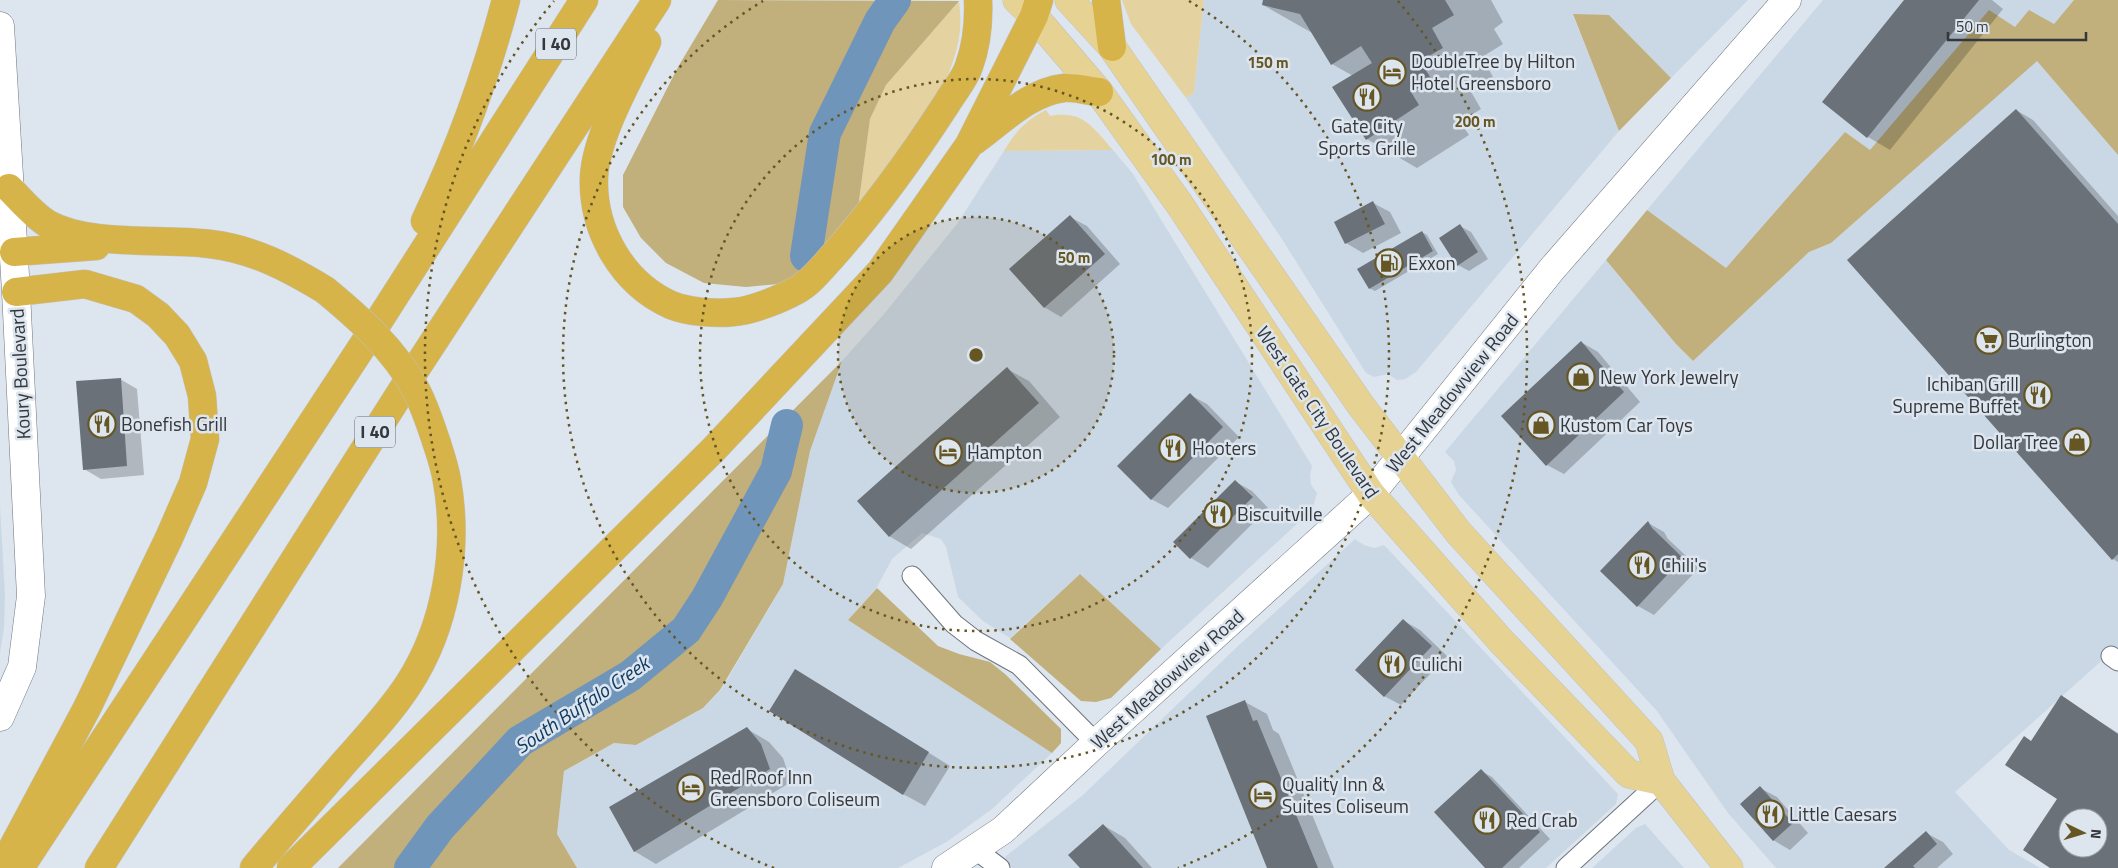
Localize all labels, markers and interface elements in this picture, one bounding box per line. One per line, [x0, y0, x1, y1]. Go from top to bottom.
scale bar [1948, 10, 2086, 42]
text: 50 m [1956, 15, 1989, 38]
road number: I 40 [536, 29, 576, 60]
place label: DoubleTree by Hilton Hotel Greensboro [1411, 46, 1575, 97]
text: 150 m [1247, 51, 1289, 74]
hotel icon: DoubleTree by Hilton Hotel Greensboro [1377, 57, 1407, 87]
restaurant icon: Gate City Sports Grille [1352, 82, 1382, 112]
text: 200 m [1454, 110, 1496, 133]
place label: Gate City Sports Grille [1318, 111, 1416, 162]
text: 100 m [1150, 148, 1192, 171]
text: 50 m [1058, 246, 1090, 269]
fuel station icon: Exxon [1374, 248, 1404, 278]
place label: Exxon [1408, 248, 1456, 277]
street label: West Meadowview Road [1378, 307, 1525, 479]
street label: Koury Boulevard [2, 308, 37, 440]
street label: West Gate City Boulevard [1250, 320, 1387, 504]
supermarket icon: Burlington [1974, 325, 2004, 355]
place label: Burlington [2008, 325, 2092, 354]
centre of rings [967, 346, 985, 364]
shop icon: New York Jewelry [1566, 362, 1596, 392]
place label: New York Jewelry [1600, 362, 1739, 391]
place label: Ichiban Grill Supreme Buffet [1893, 369, 2019, 420]
restaurant icon: Ichiban Grill Supreme Buffet [2023, 380, 2053, 410]
restaurant icon: Bonefish Grill [87, 409, 117, 439]
place label: Bonefish Grill [121, 409, 227, 438]
shop icon: Kustom Car Toys [1526, 410, 1556, 440]
place label: Kustom Car Toys [1560, 410, 1693, 439]
road number: I 40 [355, 417, 395, 448]
place label: Dollar Tree [1973, 427, 2058, 456]
shop icon: Dollar Tree [2062, 427, 2092, 457]
restaurant icon: Hooters [1158, 433, 1188, 463]
place label: Hooters [1192, 433, 1257, 462]
hotel icon: Hampton [933, 437, 963, 467]
place label: Hampton [967, 437, 1042, 466]
restaurant icon: Biscuitville [1203, 499, 1233, 529]
place label: Biscuitville [1237, 499, 1323, 528]
restaurant icon: Chili's [1627, 550, 1657, 580]
place label: Chili's [1661, 550, 1707, 579]
street label: West Meadowview Road [1083, 602, 1250, 756]
water label: South Buffalo Creek [508, 647, 657, 761]
restaurant icon: Culichi [1377, 649, 1407, 679]
place label: Culichi [1411, 649, 1462, 678]
place label: Red Roof Inn Greensboro Coliseum [710, 762, 880, 813]
place label: Quality Inn & Suites Coliseum [1282, 769, 1409, 820]
hotel icon: Red Roof Inn Greensboro Coliseum [676, 773, 706, 803]
hotel icon: Quality Inn & Suites Coliseum [1248, 780, 1278, 810]
restaurant icon: Little Caesars [1755, 799, 1785, 829]
place label: Little Caesars [1789, 799, 1897, 828]
restaurant icon: Red Crab [1472, 805, 1502, 835]
place label: Red Crab [1506, 805, 1578, 834]
north arrow [2058, 808, 2108, 858]
text: N [2086, 828, 2107, 840]

